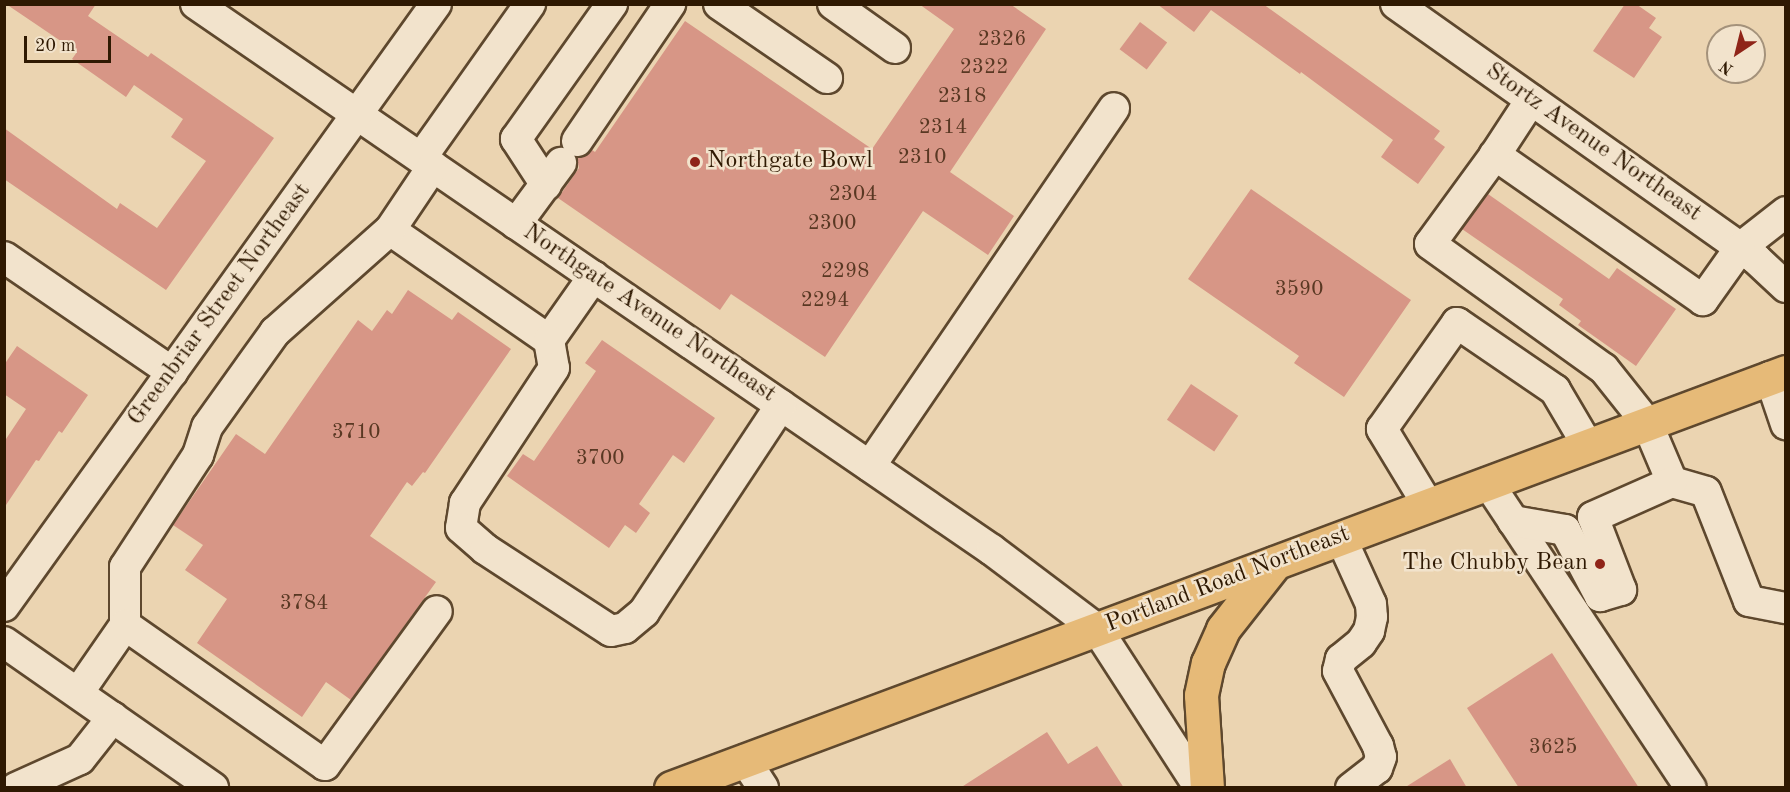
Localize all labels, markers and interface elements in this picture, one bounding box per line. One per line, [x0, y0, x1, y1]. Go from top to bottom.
scale bar [27, 24, 114, 62]
north arrow [1706, 24, 1766, 84]
house number: 2326 [978, 27, 1026, 53]
text: 20 m [35, 37, 75, 55]
house number: 2322 [960, 55, 1008, 81]
street label: Stortz Avenue Northeast [1479, 57, 1707, 229]
text: N [1717, 57, 1736, 77]
house number: 2318 [938, 84, 986, 110]
house number: 2314 [919, 115, 967, 141]
house number: 2310 [898, 145, 946, 171]
place label: Northgate Bowl [707, 148, 873, 176]
marker: Northgate Bowl [688, 155, 702, 169]
street label: Greenbriar Street Northeast [122, 178, 318, 432]
house number: 2304 [829, 182, 877, 208]
house number: 2300 [808, 211, 856, 237]
street label: Northgate Avenue Northeast [517, 218, 781, 410]
house number: 2298 [821, 259, 869, 285]
house number: 3590 [1275, 277, 1323, 303]
house number: 2294 [801, 288, 849, 314]
house number: 3710 [332, 420, 380, 446]
house number: 3700 [576, 446, 624, 472]
street label: Portland Road Northeast [1102, 520, 1354, 640]
place label: The Chubby Bean [1402, 550, 1588, 578]
marker: The Chubby Bean [1593, 557, 1607, 571]
house number: 3784 [280, 591, 328, 617]
house number: 3625 [1529, 735, 1577, 761]

